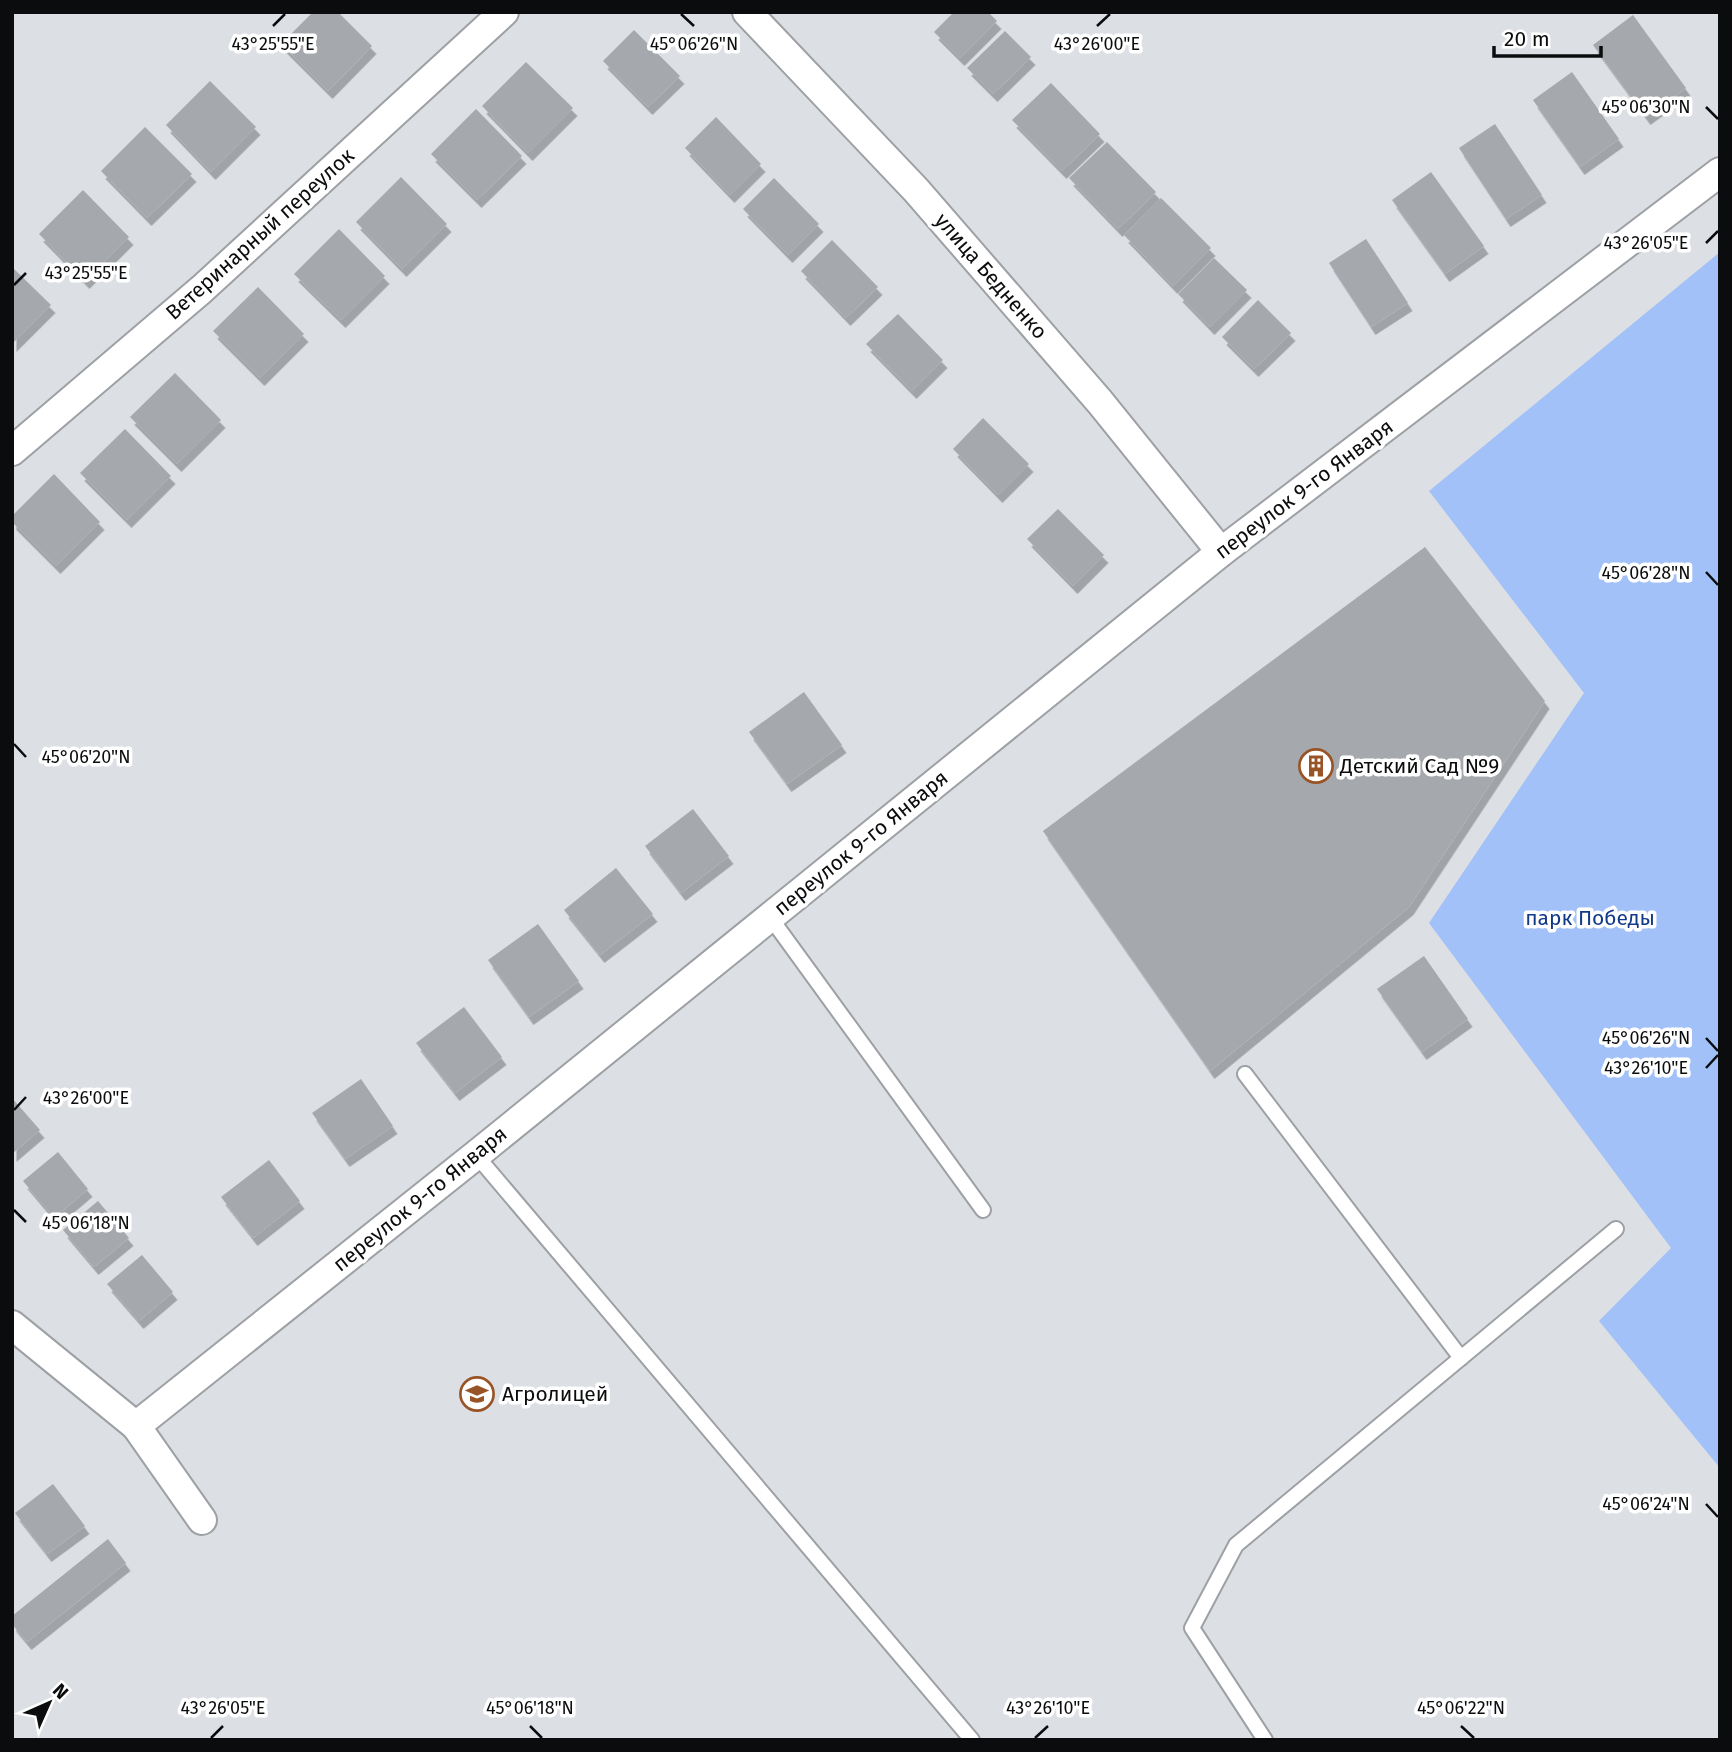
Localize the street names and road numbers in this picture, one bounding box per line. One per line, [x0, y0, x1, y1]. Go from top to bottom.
street label: Ветеринарный переулок [160, 142, 360, 325]
street label: улица Бедненко [929, 208, 1053, 344]
street label: переулок 9-го Января [1210, 413, 1398, 565]
street label: переулок 9-го Января [769, 765, 953, 921]
street label: переулок 9-го Января [328, 1121, 512, 1277]

